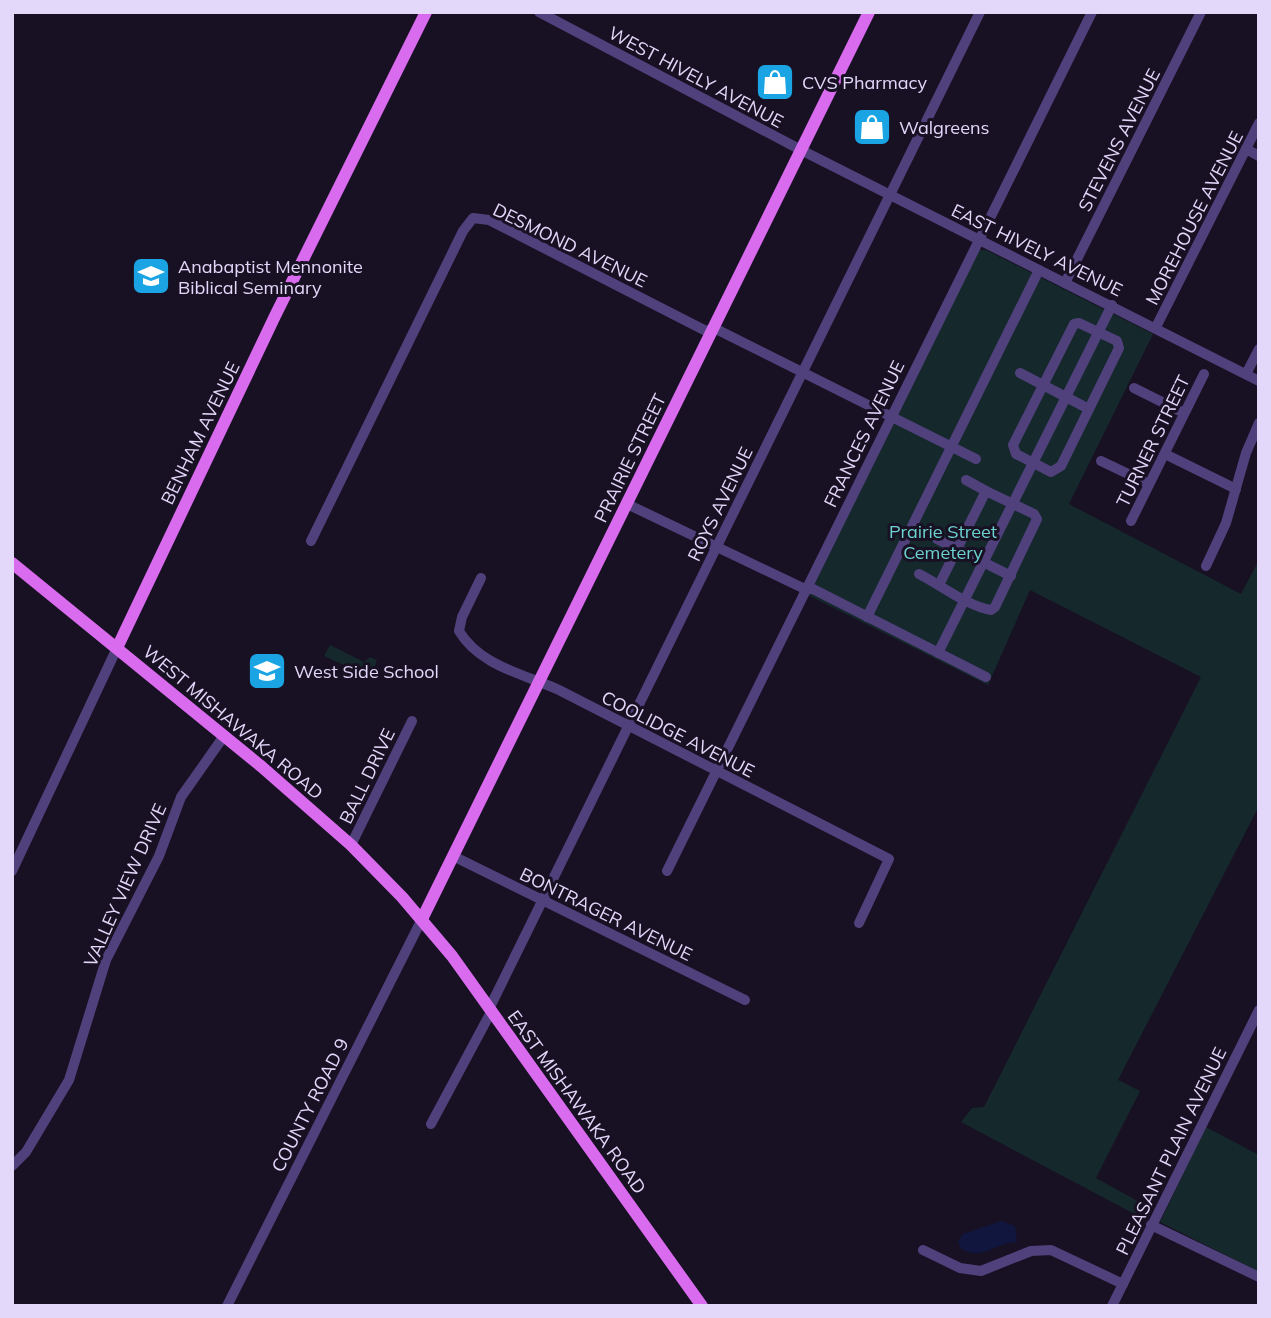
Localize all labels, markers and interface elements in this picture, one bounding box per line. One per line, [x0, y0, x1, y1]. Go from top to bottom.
street label: WEST HIVELY AVENUE [605, 21, 787, 133]
shop icon: CVS Pharmacy [754, 61, 796, 103]
street label: STEVENS AVENUE [1073, 65, 1165, 215]
place label: CVS Pharmacy [802, 71, 927, 94]
shop icon: Walgreens [851, 106, 893, 148]
place label: Walgreens [899, 116, 989, 139]
street label: MOREHOUSE AVENUE [1140, 127, 1248, 309]
street label: DESMOND AVENUE [489, 198, 651, 292]
street label: EAST HIVELY AVENUE [948, 199, 1126, 301]
school or university icon: Anabaptist Mennonite Biblical Seminary [130, 255, 172, 297]
place label: Anabaptist Mennonite Biblical Seminary [178, 255, 363, 299]
street label: FRANCES AVENUE [819, 357, 909, 511]
street label: BENHAM AVENUE [155, 358, 245, 508]
street label: TURNER STREET [1111, 371, 1195, 511]
street label: PRAIRIE STREET [589, 390, 671, 526]
street label: ROYS AVENUE [682, 443, 758, 565]
park label: Prairie Street Cemetery [889, 520, 997, 564]
street label: WEST MISHAWAKA ROAD [138, 640, 328, 804]
school or university icon: West Side School [246, 650, 288, 692]
place label: West Side School [294, 660, 439, 683]
street label: COOLIDGE AVENUE [598, 685, 758, 783]
street label: BALL DRIVE [334, 725, 400, 827]
street label: VALLEY VIEW DRIVE [79, 800, 171, 970]
street label: BONTRAGER AVENUE [516, 862, 696, 966]
street label: EAST MISHAWAKA ROAD [503, 1006, 651, 1198]
street label: COUNTY ROAD 9 [266, 1034, 354, 1176]
street label: PLEASANT PLAIN AVENUE [1111, 1043, 1231, 1259]

